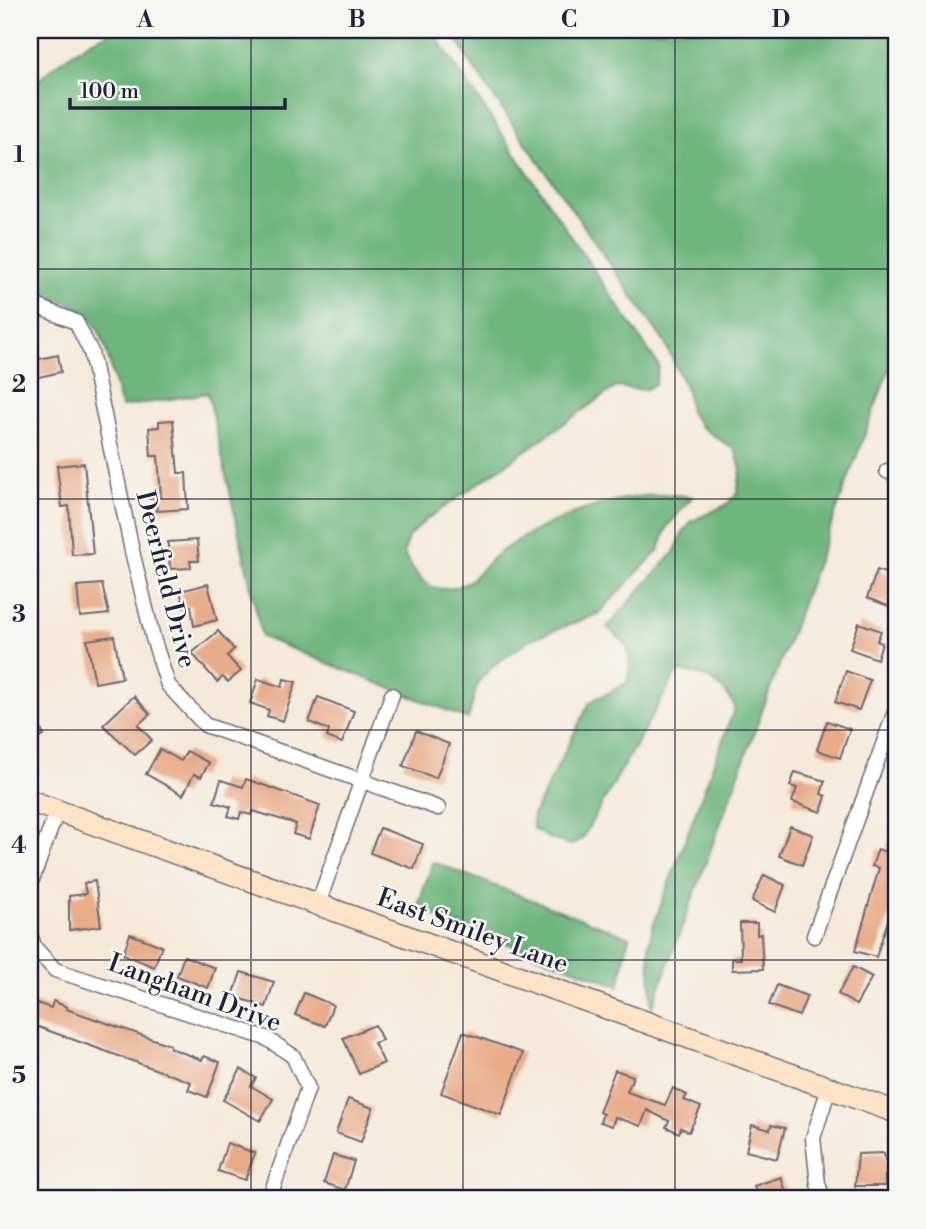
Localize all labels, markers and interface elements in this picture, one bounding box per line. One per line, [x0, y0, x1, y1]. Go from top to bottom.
text: A [136, 6, 154, 34]
text: B [348, 6, 366, 34]
text: C [561, 6, 577, 34]
text: D [772, 6, 790, 34]
scale bar [70, 66, 285, 110]
text: 100 m [80, 79, 139, 105]
text: 1 [13, 141, 25, 169]
text: 2 [12, 371, 26, 399]
street label: Deerfield Drive [129, 487, 203, 671]
text: 3 [12, 601, 26, 629]
text: 4 [11, 832, 27, 860]
street label: East Smiley Lane [373, 881, 573, 980]
street label: Langham Drive [104, 947, 286, 1039]
text: 5 [12, 1062, 26, 1090]

